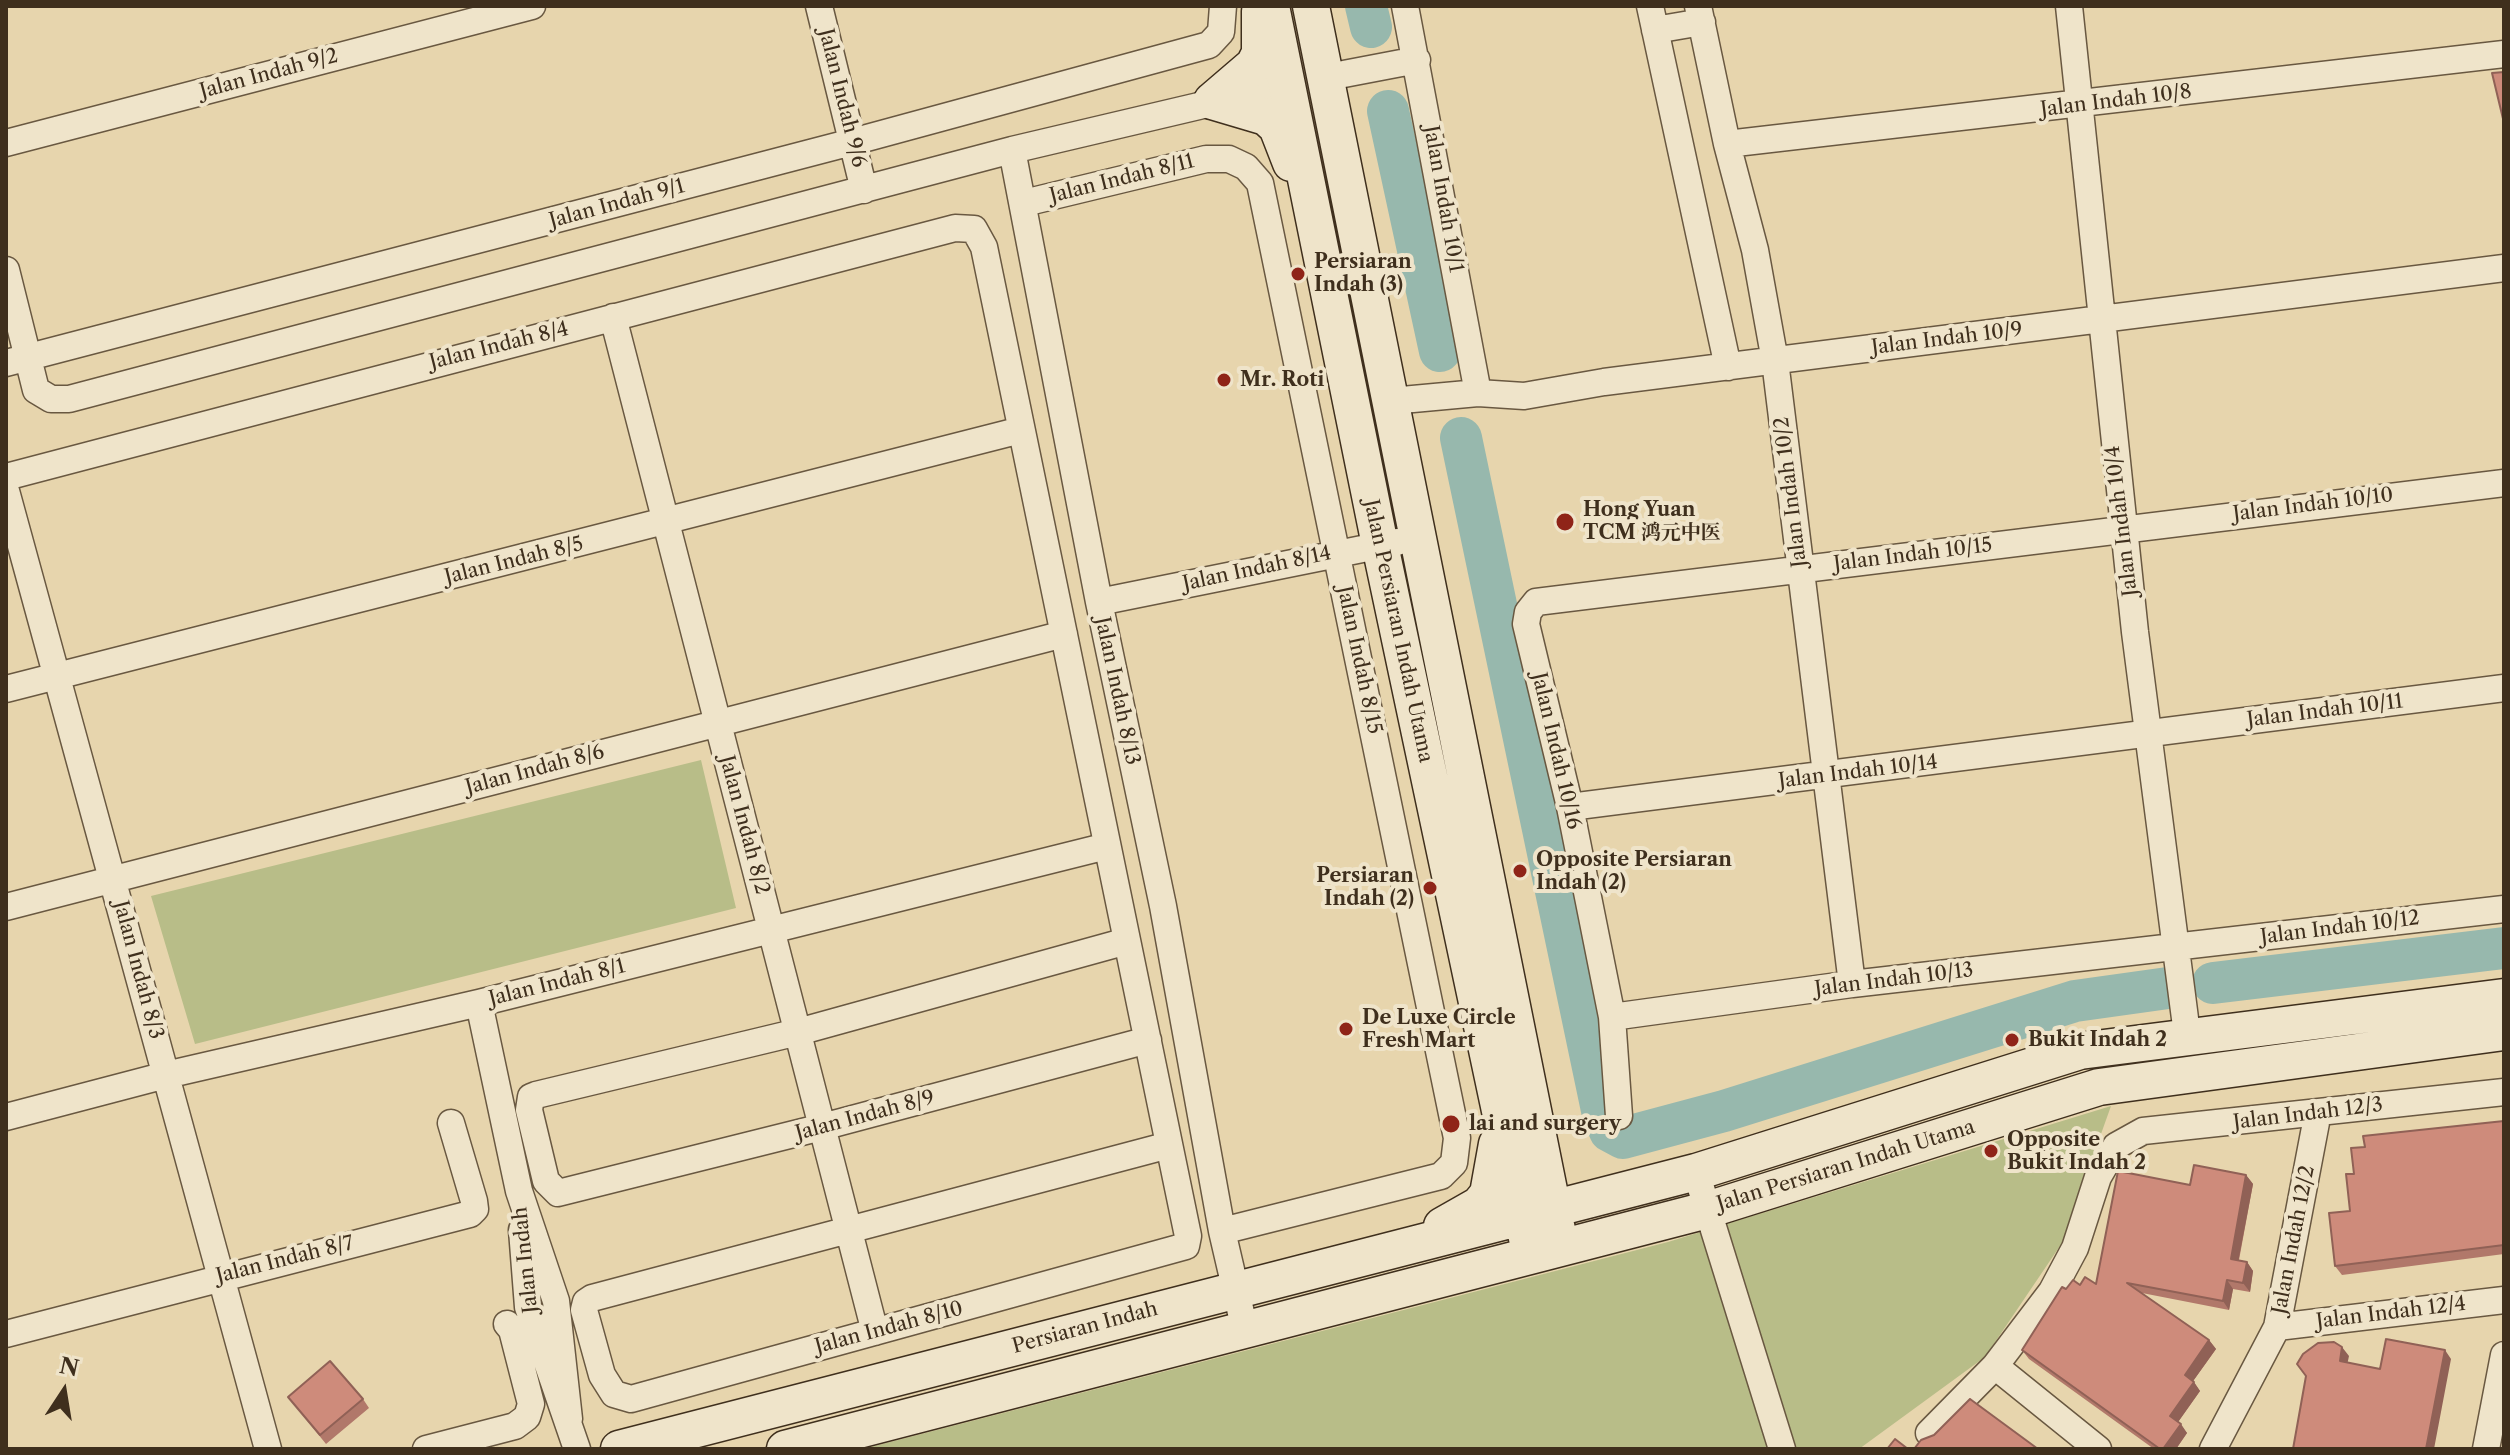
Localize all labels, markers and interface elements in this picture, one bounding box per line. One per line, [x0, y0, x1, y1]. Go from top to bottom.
street label: Jalan Indah 9/6 [813, 26, 871, 170]
street label: Jalan Indah 9/2 [197, 44, 341, 104]
street label: Jalan Indah 10/8 [2039, 80, 2193, 122]
street label: Jalan Indah 10/1 [1418, 124, 1468, 274]
street label: Jalan Indah 8/11 [1047, 149, 1197, 209]
street label: Jalan Indah 9/1 [547, 174, 687, 234]
place label: Persiaran Indah (3) [1314, 250, 1412, 297]
marker: Persiaran Indah (3) [1289, 265, 1307, 283]
street label: Jalan Indah 8/4 [427, 317, 571, 375]
street label: Jalan Indah 10/9 [1870, 318, 2024, 360]
place label: Mr. Roti [1240, 368, 1324, 392]
marker: Mr. Roti [1215, 371, 1233, 389]
street label: Jalan Indah 10/2 [1770, 415, 1812, 569]
street label: Jalan Indah 10/4 [2101, 444, 2143, 598]
street label: Jalan Indah 10/10 [2231, 483, 2395, 527]
street label: Jalan Persiaran Indah Utama [1358, 497, 1438, 765]
place label: Hong Yuan TCM 鸿元中医 [1583, 498, 1721, 545]
marker: Hong Yuan TCM 鸿元中医 [1554, 511, 1576, 533]
street label: Jalan Indah 8/5 [442, 532, 586, 590]
street label: Jalan Indah 10/15 [1832, 533, 1994, 577]
street label: Jalan Indah 8/14 [1181, 542, 1333, 596]
street label: Jalan Indah 8/15 [1332, 584, 1386, 736]
street label: Jalan Indah 8/13 [1090, 615, 1144, 767]
street label: Jalan Indah 10/16 [1526, 670, 1586, 832]
street label: Jalan Indah 10/11 [2246, 690, 2404, 732]
street label: Jalan Indah 8/6 [463, 740, 607, 800]
street label: Jalan Indah 10/14 [1777, 750, 1939, 794]
street label: Jalan Indah 8/2 [714, 753, 774, 897]
place label: Opposite Persiaran Indah (2) [1536, 848, 1732, 895]
marker: Opposite Persiaran Indah (2) [1511, 862, 1529, 880]
place label: Persiaran Indah (2) [1316, 864, 1414, 911]
marker: Persiaran Indah (2) [1421, 879, 1439, 897]
street label: Jalan Indah 8/3 [108, 898, 168, 1042]
street label: Jalan Indah 10/12 [2259, 906, 2421, 950]
street label: Jalan Indah 8/1 [486, 954, 628, 1012]
street label: Jalan Indah 10/13 [1813, 958, 1975, 1002]
place label: De Luxe Circle Fresh Mart [1362, 1006, 1516, 1053]
marker: De Luxe Circle Fresh Mart [1337, 1020, 1355, 1038]
place label: Bukit Indah 2 [2028, 1028, 2167, 1052]
marker: Bukit Indah 2 [2003, 1031, 2021, 1049]
street label: Jalan Indah 8/9 [793, 1086, 937, 1146]
street label: Jalan Indah 12/3 [2232, 1093, 2384, 1135]
place label: lai and surgery [1469, 1112, 1621, 1136]
marker: lai and surgery [1440, 1113, 1462, 1135]
street label: Jalan Persiaran Indah Utama [1714, 1115, 1978, 1217]
place label: Opposite Bukit Indah 2 [2007, 1128, 2146, 1175]
marker: Opposite Bukit Indah 2 [1982, 1142, 2000, 1160]
street label: Jalan Indah 12/2 [2268, 1164, 2320, 1316]
street label: Jalan Indah [508, 1206, 544, 1314]
street label: Jalan Indah 8/7 [214, 1231, 356, 1289]
street label: Jalan Indah 12/4 [2315, 1292, 2467, 1334]
street label: Jalan Indah 8/10 [812, 1297, 966, 1359]
street label: Persiaran Indah [1010, 1297, 1160, 1359]
north arrow [24, 1351, 104, 1431]
text: N [57, 1352, 81, 1382]

